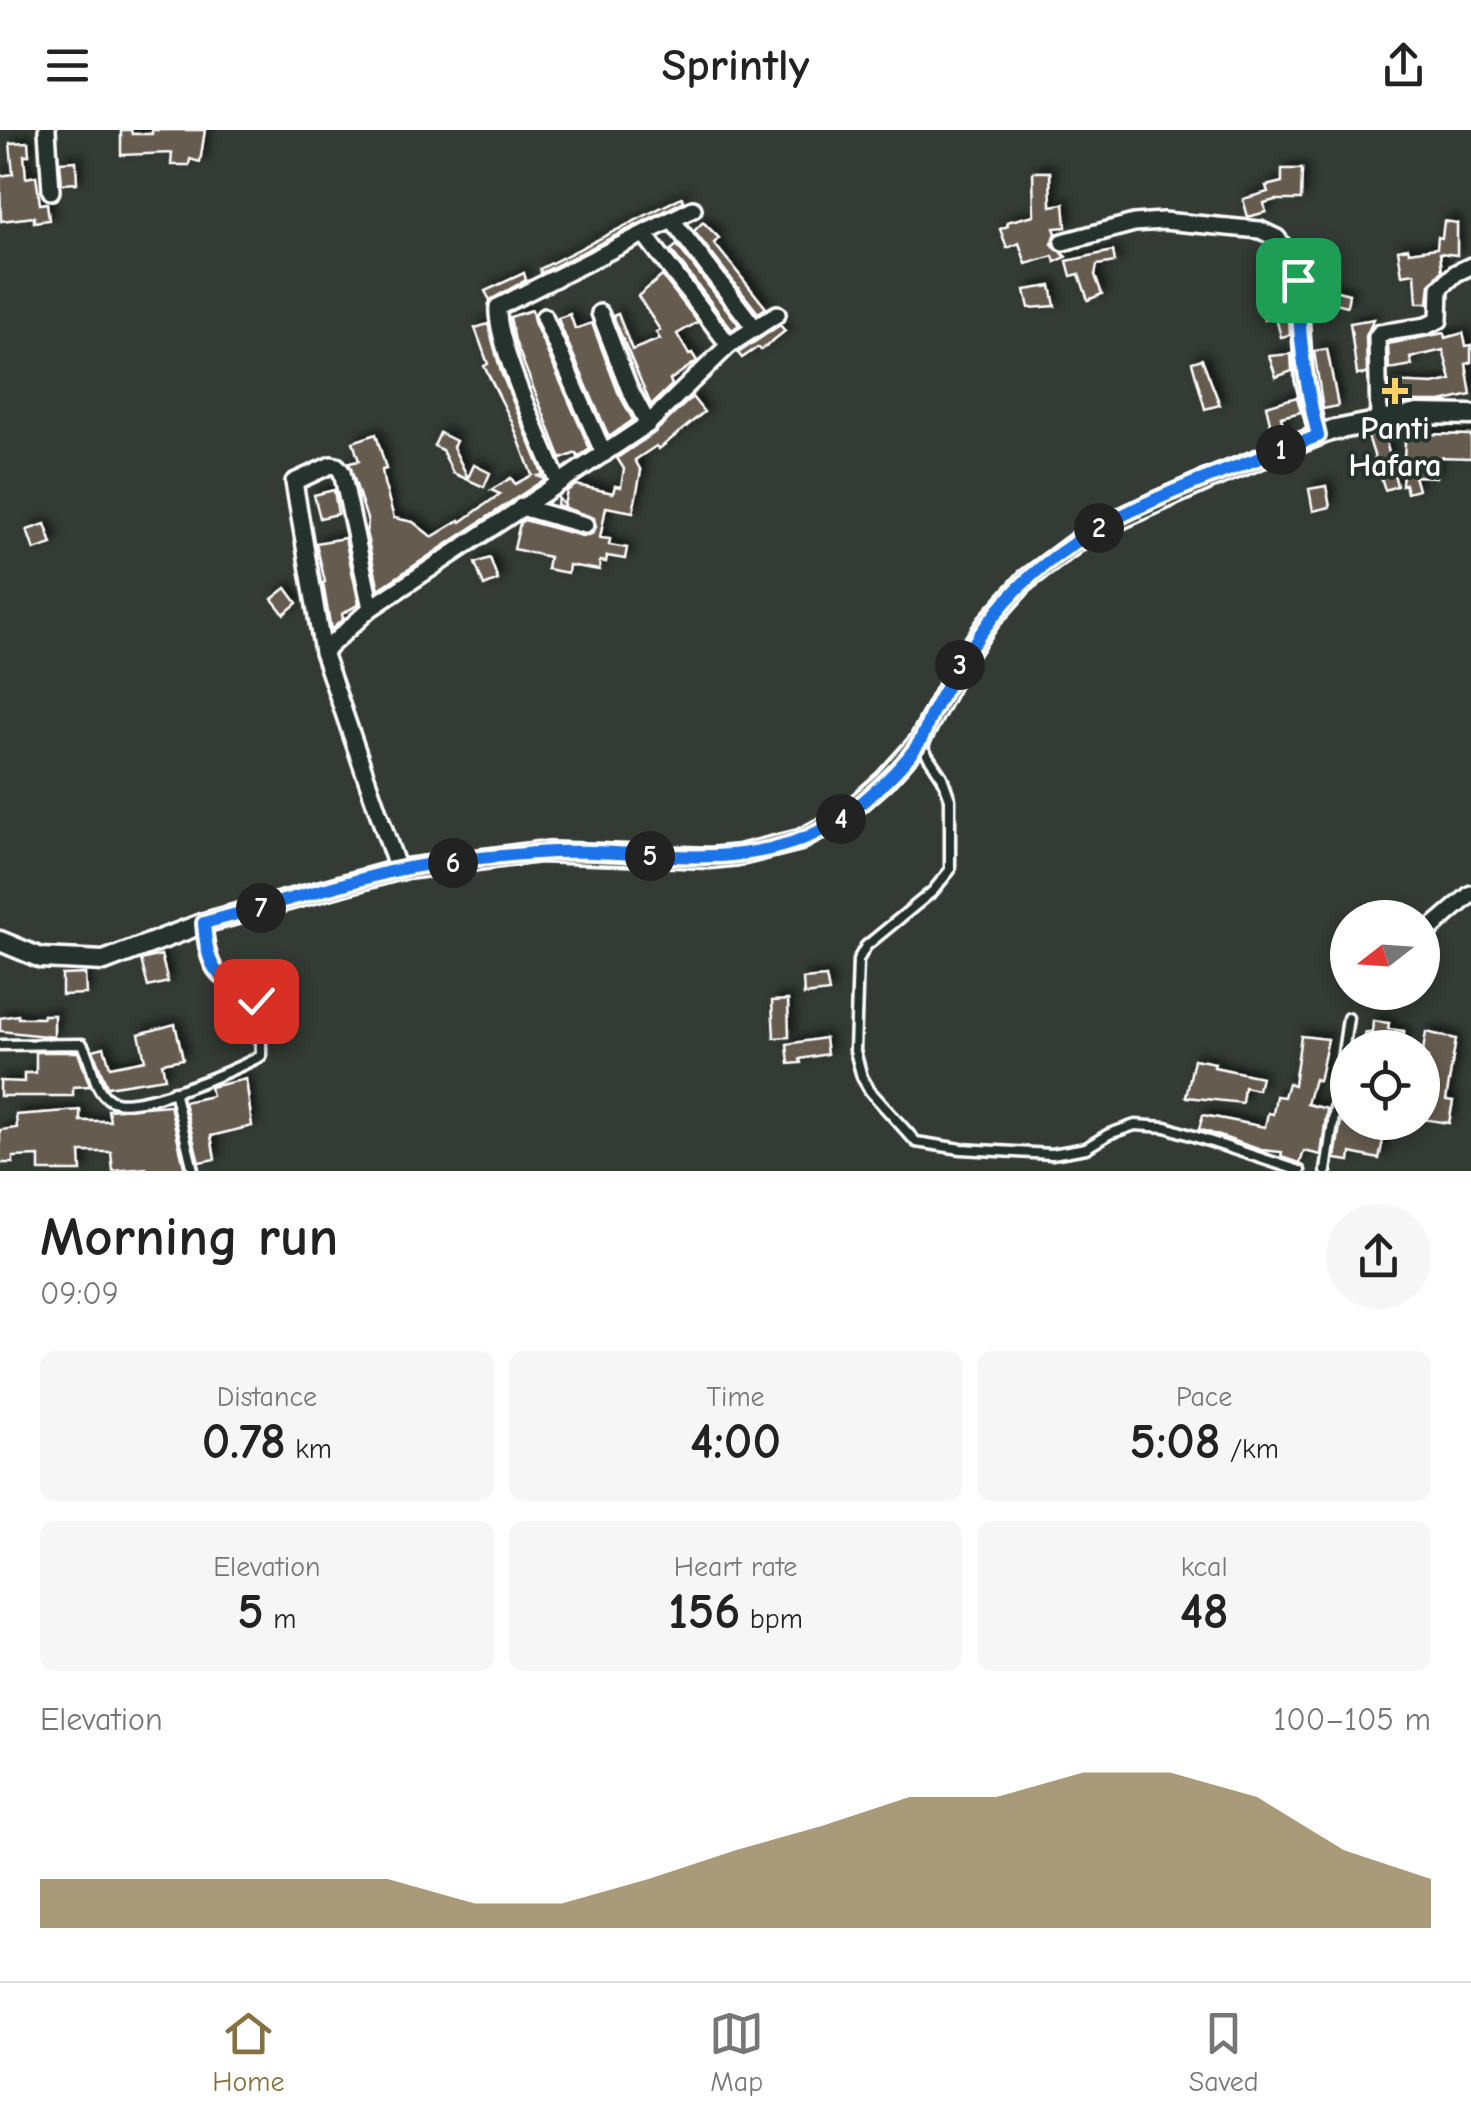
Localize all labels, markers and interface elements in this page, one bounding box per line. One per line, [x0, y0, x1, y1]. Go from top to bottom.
icon: menu [40, 38, 95, 93]
icon: share [1376, 38, 1431, 93]
text: Sprintly [662, 39, 809, 91]
pin [1256, 238, 1341, 323]
icon: arrive [1271, 253, 1326, 308]
marker: Panti Hafara [1382, 378, 1408, 404]
place label: Panti Hafara [1348, 410, 1442, 484]
pin: 1 [1256, 425, 1306, 475]
text: 1 [1275, 434, 1287, 466]
pin: 2 [1074, 503, 1124, 553]
text: 2 [1092, 512, 1106, 544]
pin: 3 [935, 640, 985, 690]
text: 3 [953, 649, 967, 681]
pin: 4 [816, 794, 866, 844]
text: 4 [834, 803, 848, 835]
pin: 5 [625, 831, 675, 881]
pin: 6 [428, 838, 478, 888]
text: 5 [643, 840, 657, 872]
text: 6 [446, 847, 460, 879]
pin: 7 [236, 883, 286, 933]
text: 7 [255, 892, 267, 924]
north arrow [1330, 900, 1440, 1010]
map controls [1330, 900, 1440, 1140]
pin [214, 959, 299, 1044]
icon: check [229, 974, 284, 1029]
button: locate [1330, 1030, 1440, 1140]
button: share [1326, 1204, 1431, 1309]
text: Morning run [40, 1205, 338, 1269]
text: 09:09 [40, 1275, 119, 1312]
text: Distance [217, 1381, 317, 1413]
text: Time [706, 1381, 765, 1413]
text: Pace [1176, 1381, 1232, 1413]
text: 0.78 [202, 1413, 286, 1471]
text: 4:00 [690, 1413, 781, 1471]
text: 5:08 [1129, 1413, 1221, 1471]
text: km [286, 1433, 332, 1465]
text: /km [1221, 1433, 1279, 1465]
text: Elevation [213, 1551, 320, 1583]
text: Heart rate [674, 1551, 797, 1583]
text: kcal [1181, 1551, 1228, 1583]
text: 5 [237, 1583, 264, 1641]
text: 156 [668, 1583, 740, 1641]
text: 48 [1180, 1583, 1229, 1641]
text: m [264, 1603, 296, 1635]
text: bpm [740, 1603, 803, 1635]
text: Elevation [40, 1701, 163, 1738]
text: 100–105 m [1273, 1701, 1431, 1738]
tab: Home [212, 2006, 285, 2098]
tab: Map [709, 2006, 764, 2098]
tab: Saved [1189, 2006, 1259, 2098]

